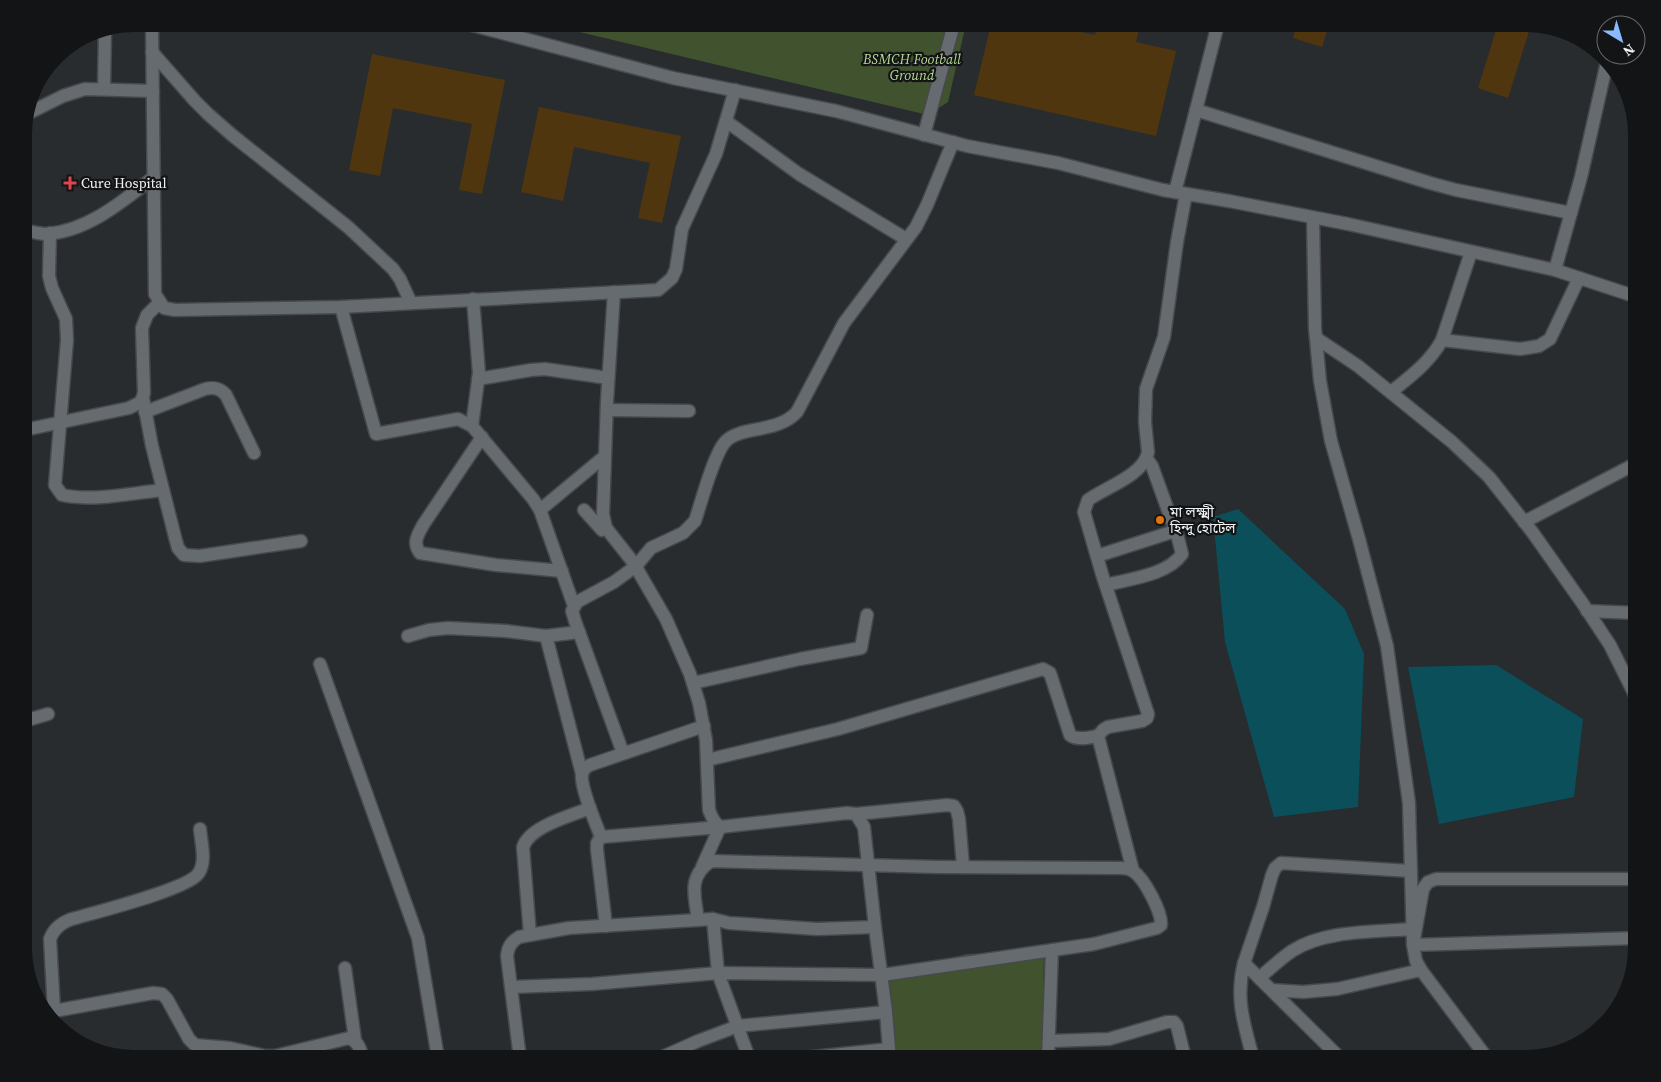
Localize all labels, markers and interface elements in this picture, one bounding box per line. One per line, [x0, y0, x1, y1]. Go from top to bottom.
north arrow [1596, 15, 1646, 65]
text: N [1619, 39, 1639, 61]
park label: BSMCH Football Ground [862, 49, 961, 85]
place label: Cure Hospital [81, 173, 167, 193]
marker: Cure Hospital [63, 176, 77, 190]
place label: মা লক্ষ্মী হিন্দু হোটেল [1169, 502, 1236, 538]
marker: মা লক্ষ্মী হিন্দু হোটেল [1154, 514, 1166, 526]

